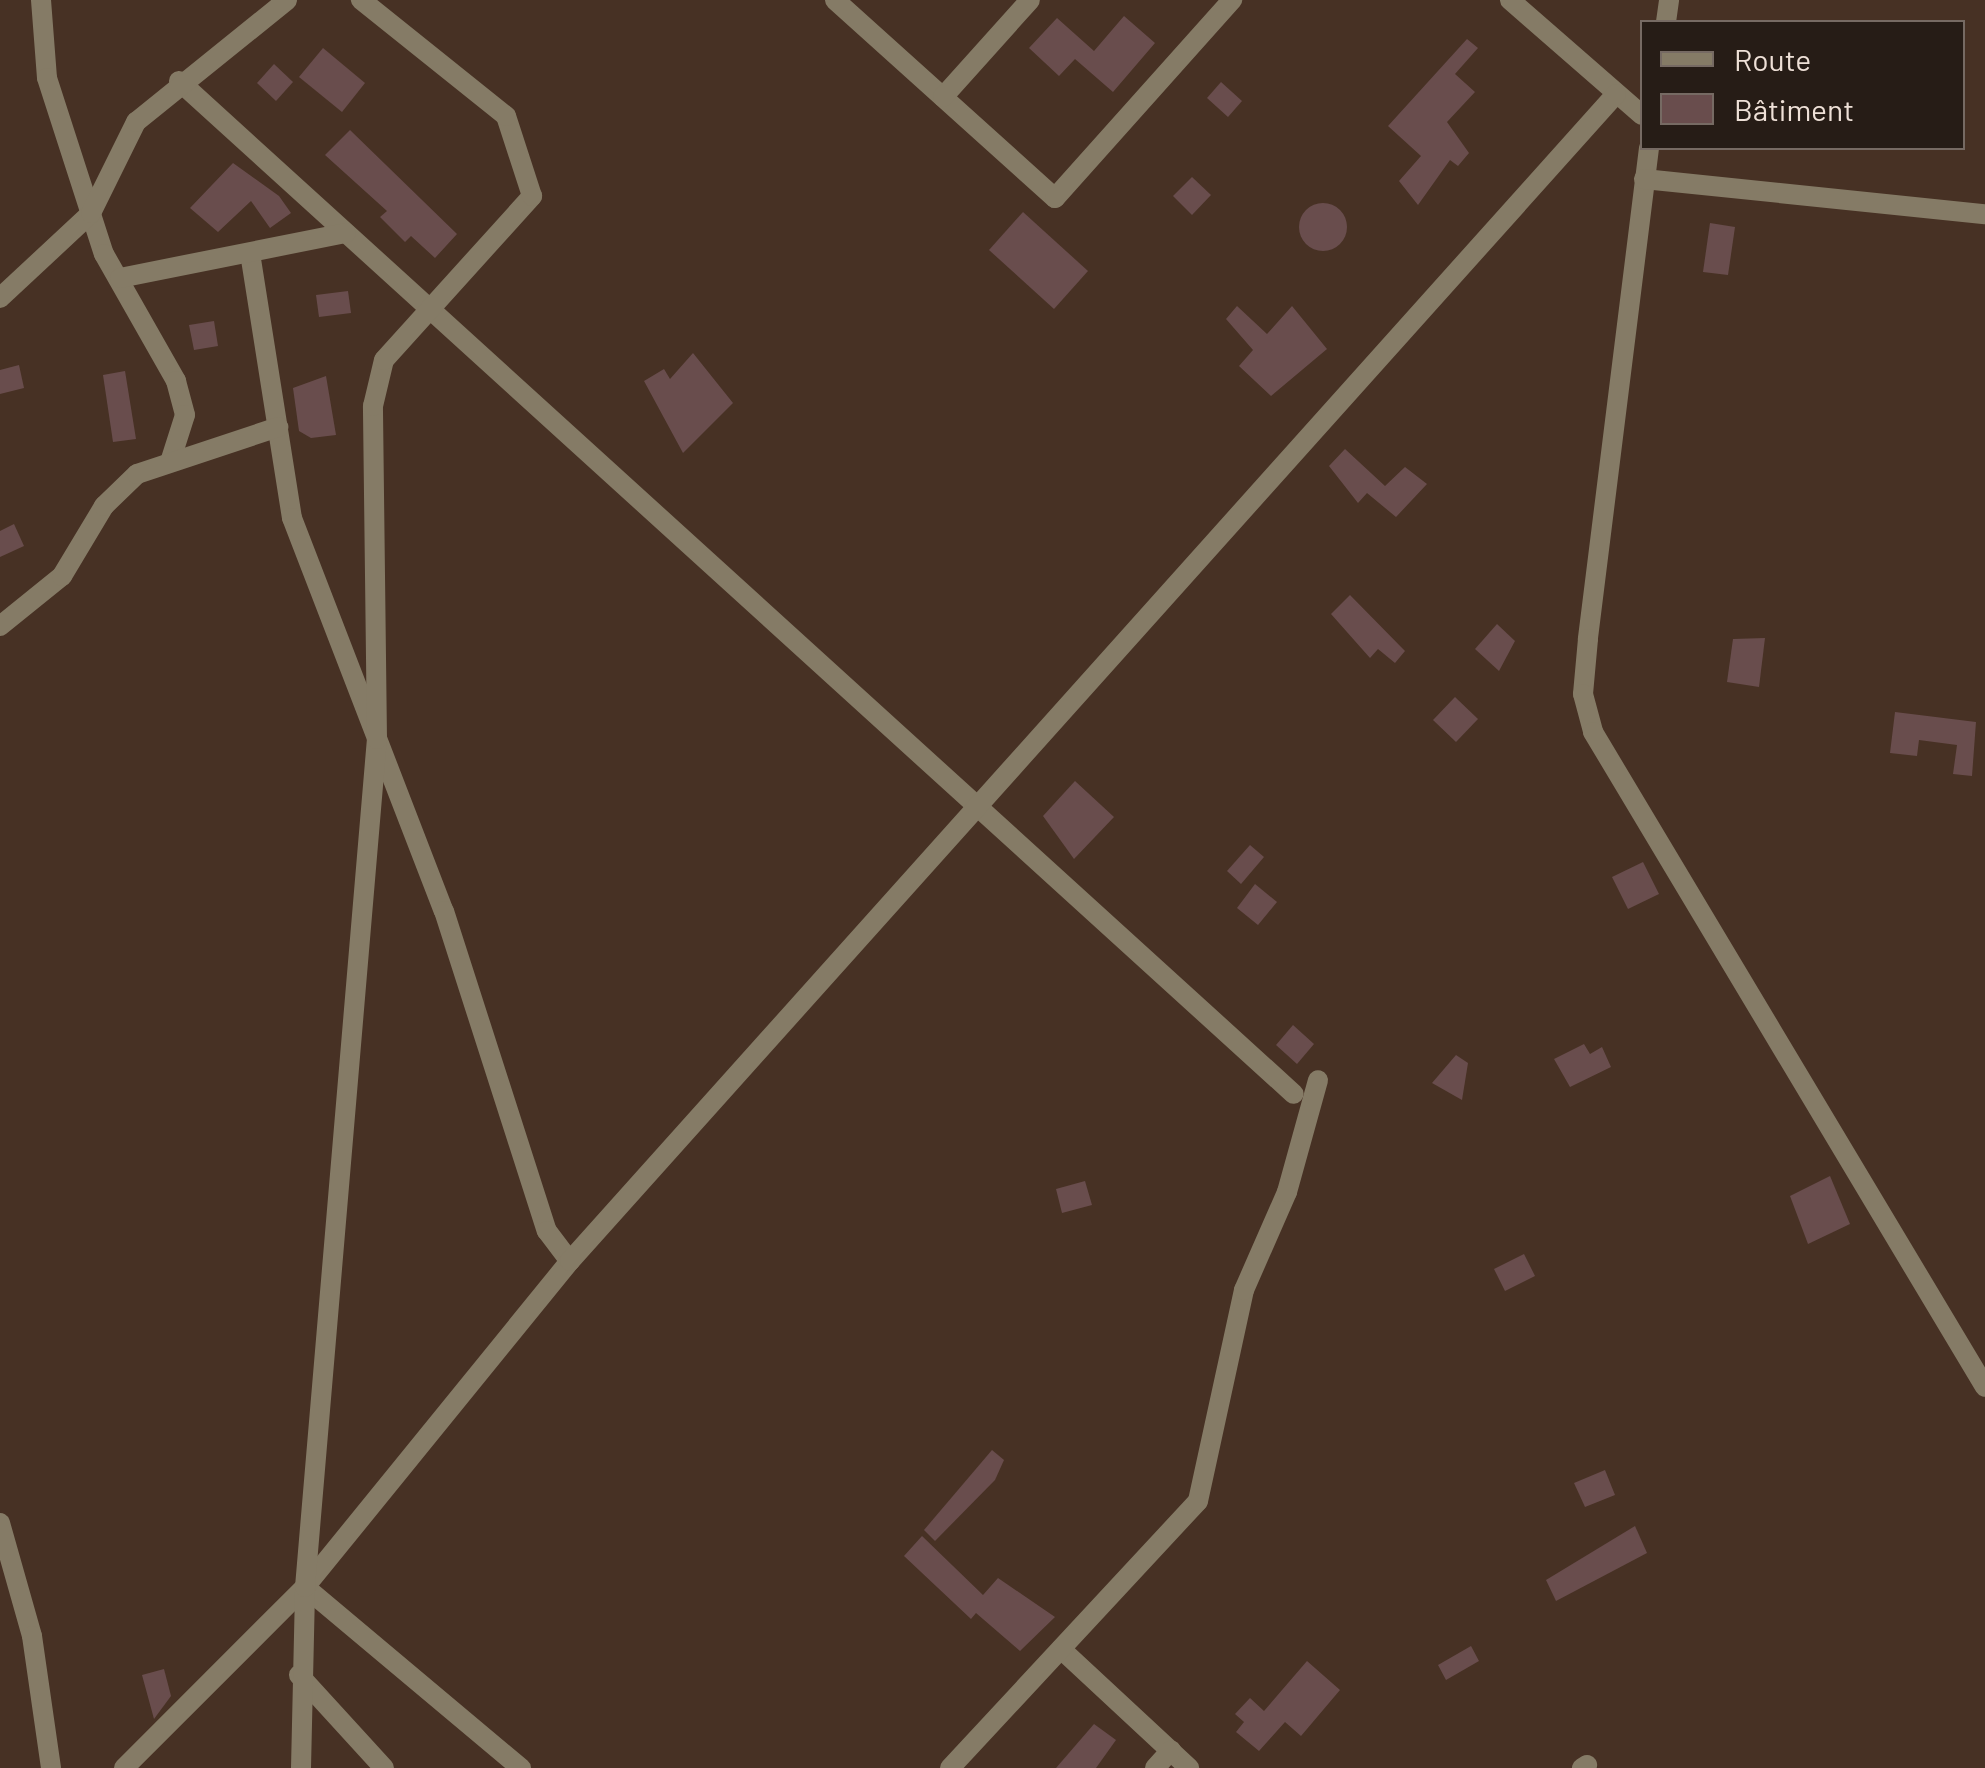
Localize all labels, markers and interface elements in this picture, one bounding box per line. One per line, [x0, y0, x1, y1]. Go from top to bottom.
legend [1640, 20, 1965, 150]
text: Route [1734, 41, 1811, 77]
text: Bâtiment [1734, 91, 1854, 127]

